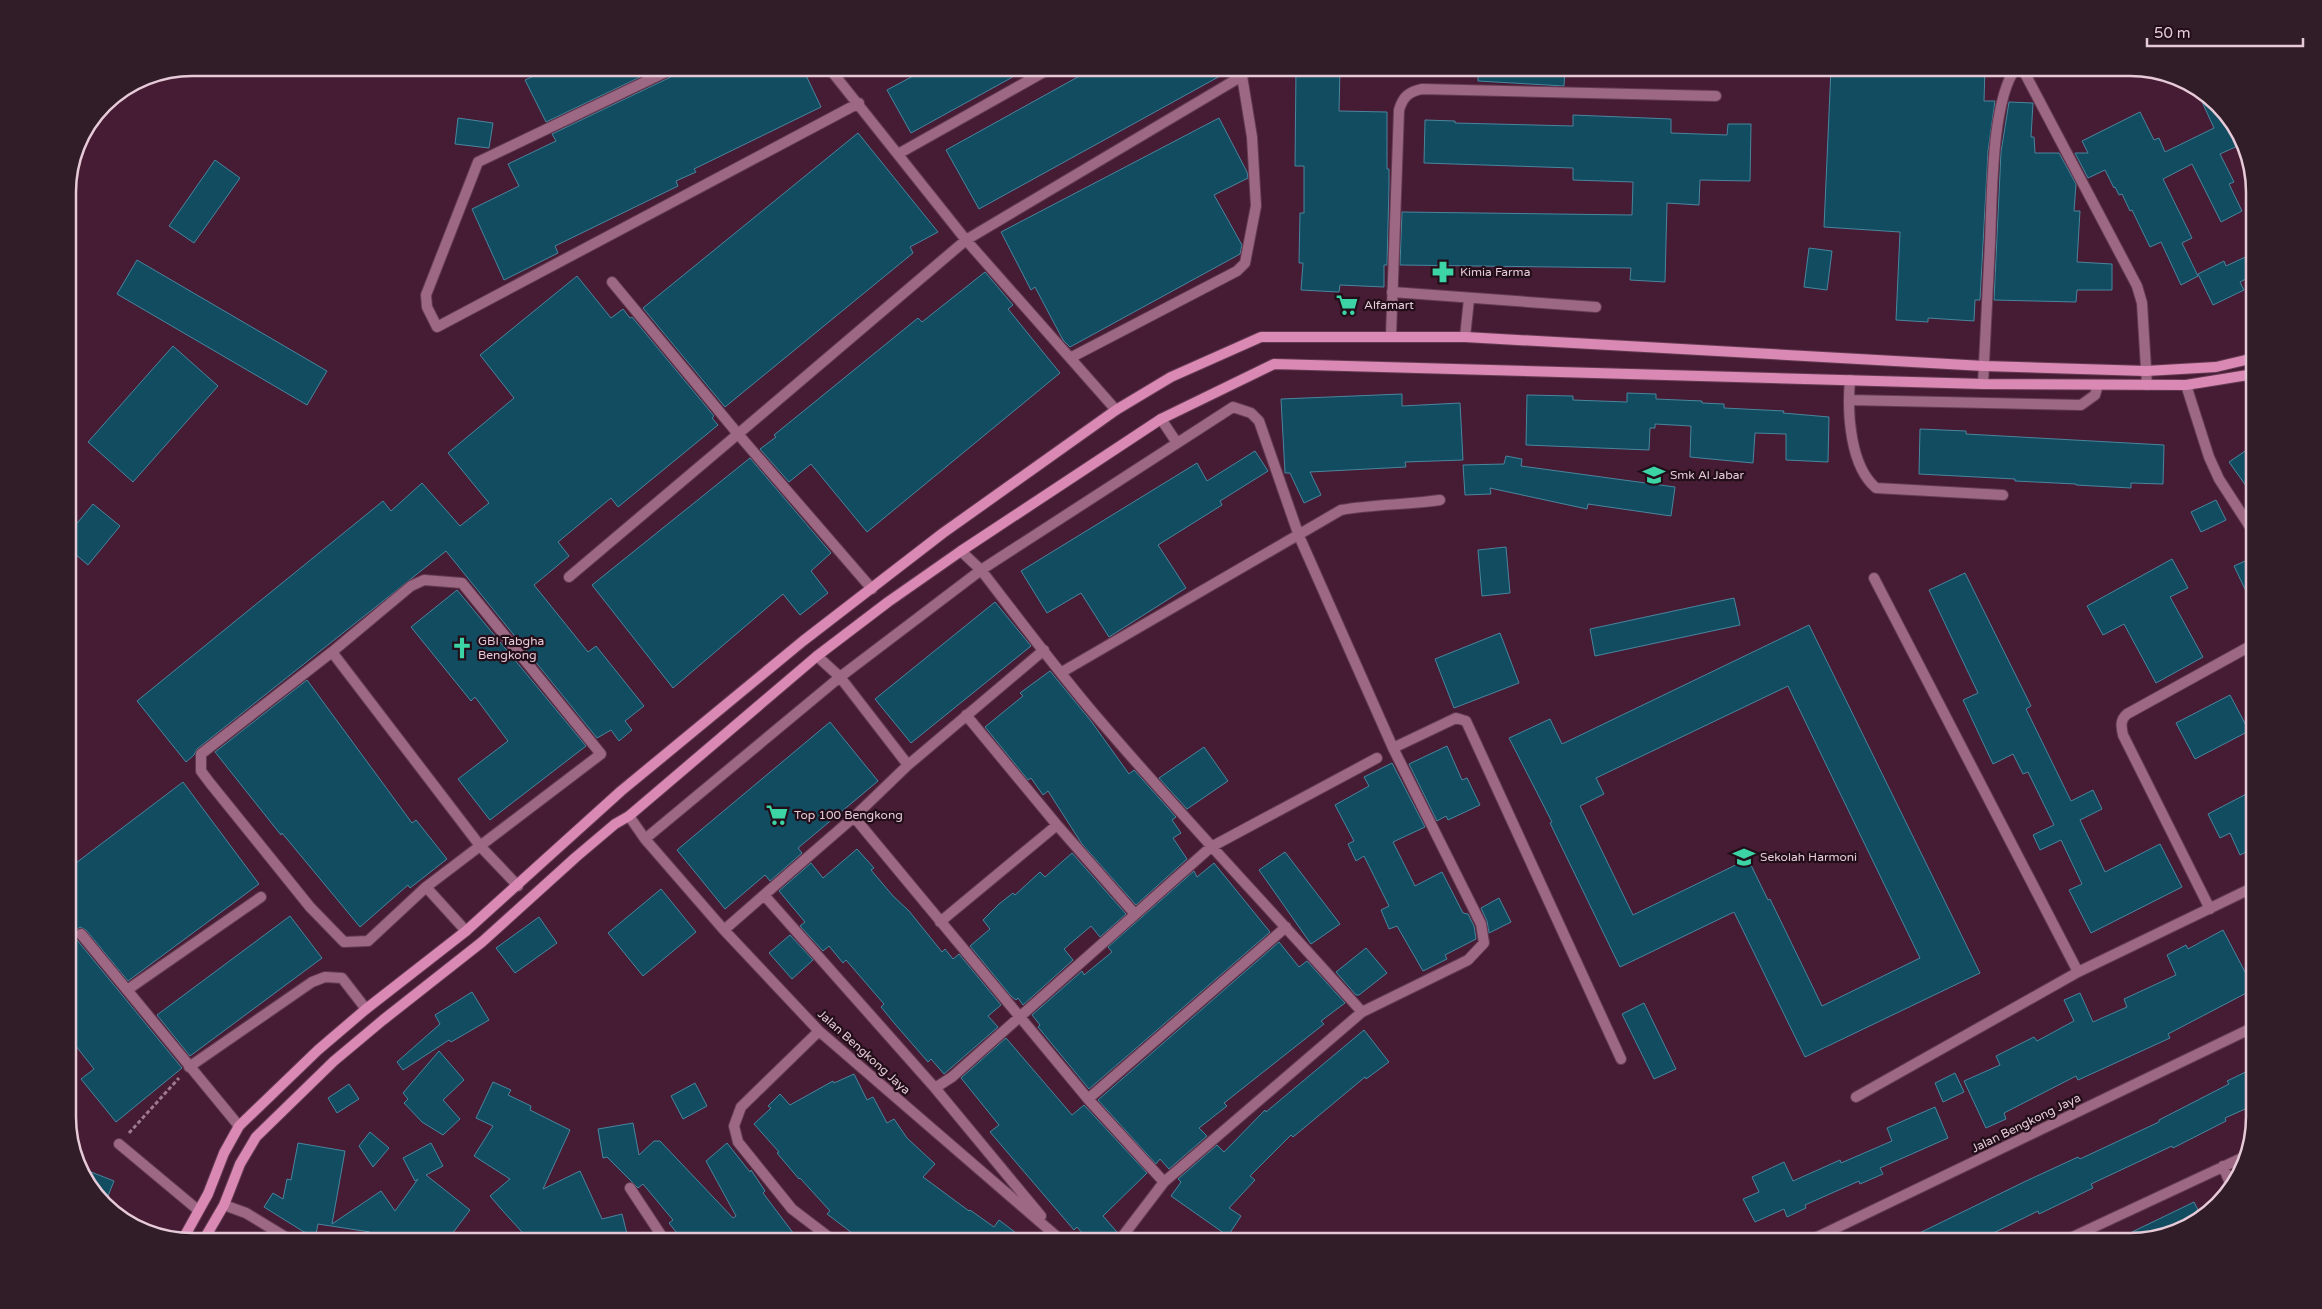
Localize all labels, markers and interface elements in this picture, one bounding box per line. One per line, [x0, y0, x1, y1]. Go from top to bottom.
scale bar [2147, 15, 2303, 47]
text: 50 m [2154, 24, 2191, 42]
pharmacy icon: Kimia Farma [1430, 259, 1456, 285]
place label: Kimia Farma [1460, 265, 1530, 279]
supermarket icon: Alfamart [1334, 292, 1360, 318]
place label: Alfamart [1364, 298, 1414, 312]
school or university icon: Smk Al Jabar [1641, 462, 1667, 488]
place label: Smk Al Jabar [1670, 468, 1745, 482]
place label: GBI Tabgha Bengkong [478, 634, 544, 662]
church icon: GBI Tabgha Bengkong [449, 635, 475, 661]
supermarket icon: Top 100 Bengkong [764, 802, 790, 828]
place label: Top 100 Bengkong [794, 808, 903, 822]
school or university icon: Sekolah Harmoni [1731, 844, 1757, 870]
place label: Sekolah Harmoni [1760, 850, 1857, 864]
street label: Jalan Bengkong Jaya [815, 1007, 913, 1097]
street label: Jalan Bengkong Jaya [1969, 1091, 2083, 1155]

